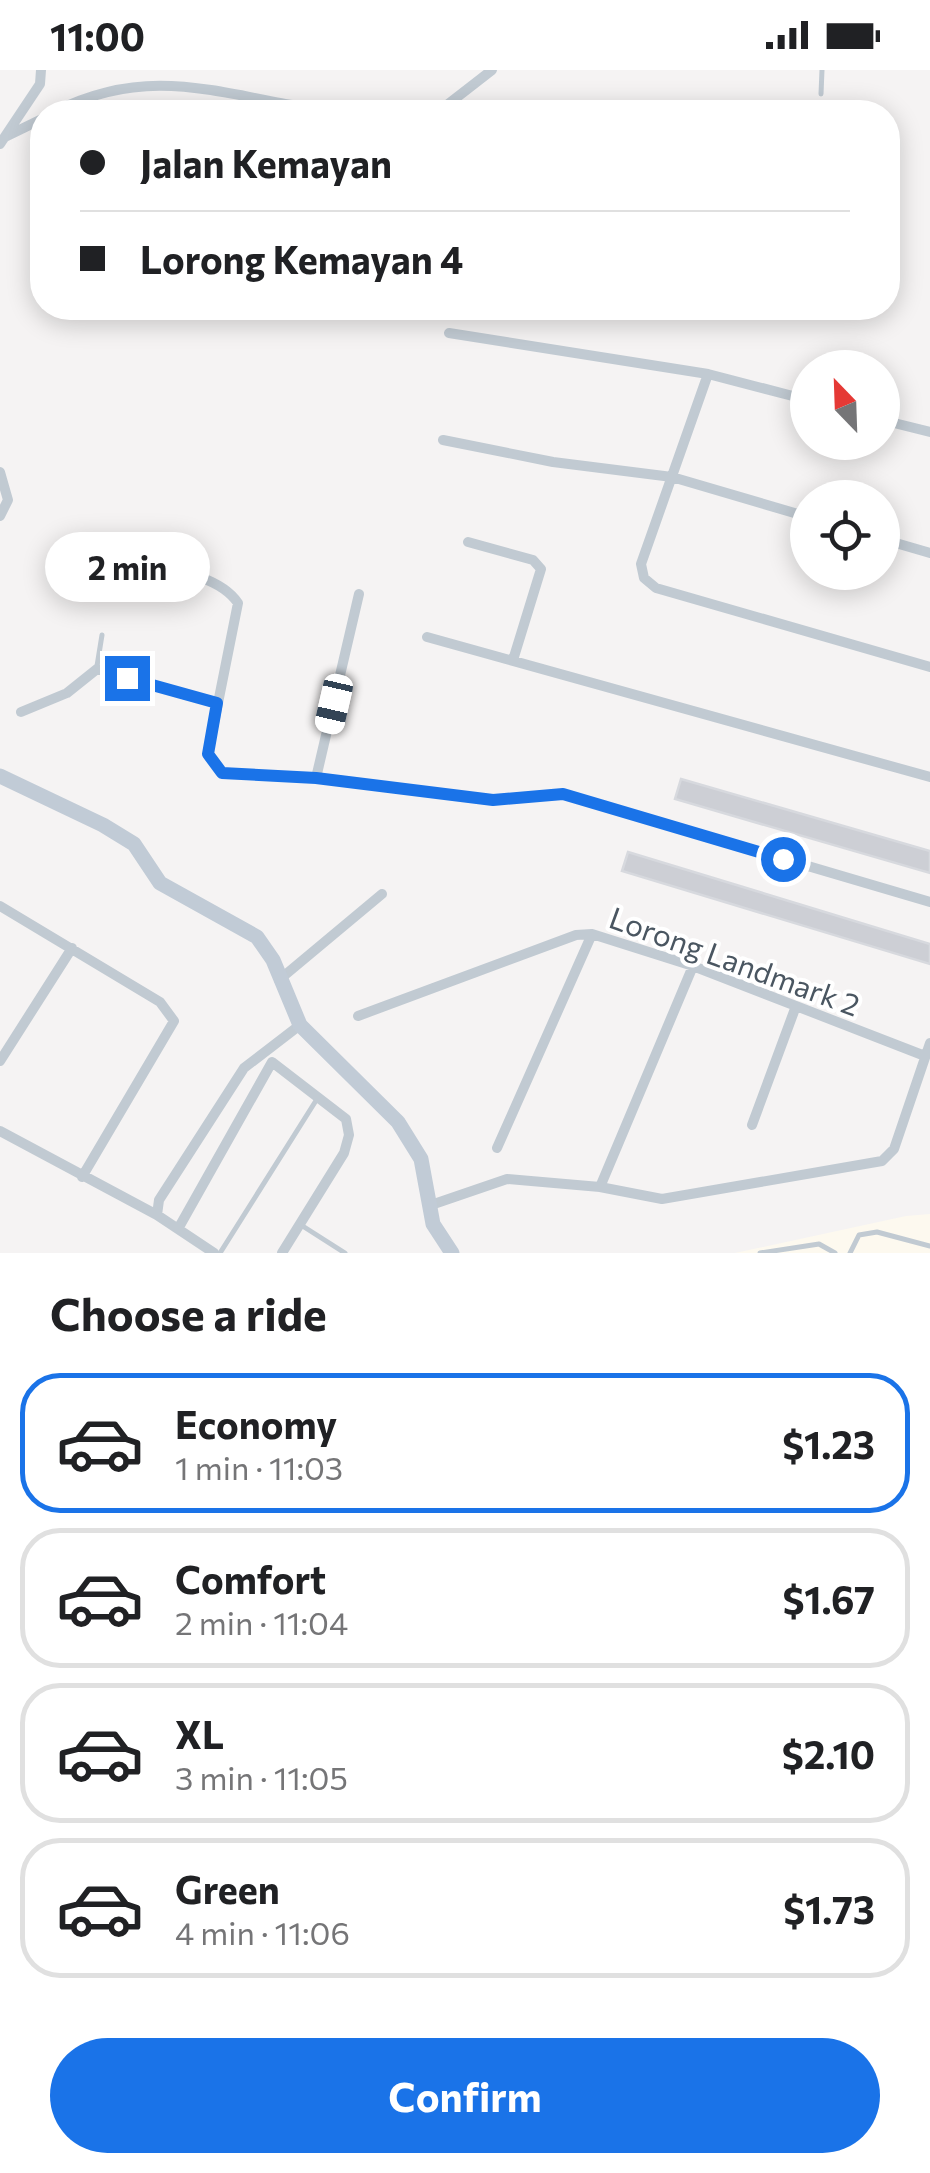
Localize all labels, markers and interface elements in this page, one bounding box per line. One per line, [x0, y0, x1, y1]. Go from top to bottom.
text: 11:00 [50, 12, 145, 59]
text: Jalan Kemayan [140, 139, 392, 186]
text: Lorong Kemayan 4 [140, 235, 463, 282]
north arrow [790, 350, 900, 460]
map controls [790, 350, 900, 590]
button: locate [790, 480, 900, 590]
callout: 2 min [44, 533, 210, 603]
text: 2 min [88, 547, 167, 587]
route end [105, 656, 150, 701]
car [313, 671, 355, 737]
route start [761, 837, 806, 882]
street label: Lorong Landmark 2 [605, 898, 865, 1022]
text: Choose a ride [50, 1285, 327, 1340]
icon: car [55, 1398, 145, 1488]
text: Economy [175, 1400, 337, 1447]
text: $1.23 [782, 1420, 875, 1467]
text: 1 min · 11:03 [175, 1447, 343, 1487]
icon: car [55, 1553, 145, 1643]
text: Comfort [175, 1555, 326, 1602]
text: $1.67 [782, 1575, 875, 1622]
text: 2 min · 11:04 [175, 1602, 348, 1642]
icon: car [55, 1708, 145, 1798]
text: XL [175, 1710, 224, 1757]
text: $2.10 [782, 1730, 875, 1777]
text: 3 min · 11:05 [175, 1757, 348, 1797]
icon: car [55, 1863, 145, 1953]
text: Green [175, 1865, 280, 1912]
text: $1.73 [783, 1885, 875, 1932]
text: 4 min · 11:06 [175, 1912, 350, 1952]
button: Confirm [50, 2038, 880, 2153]

